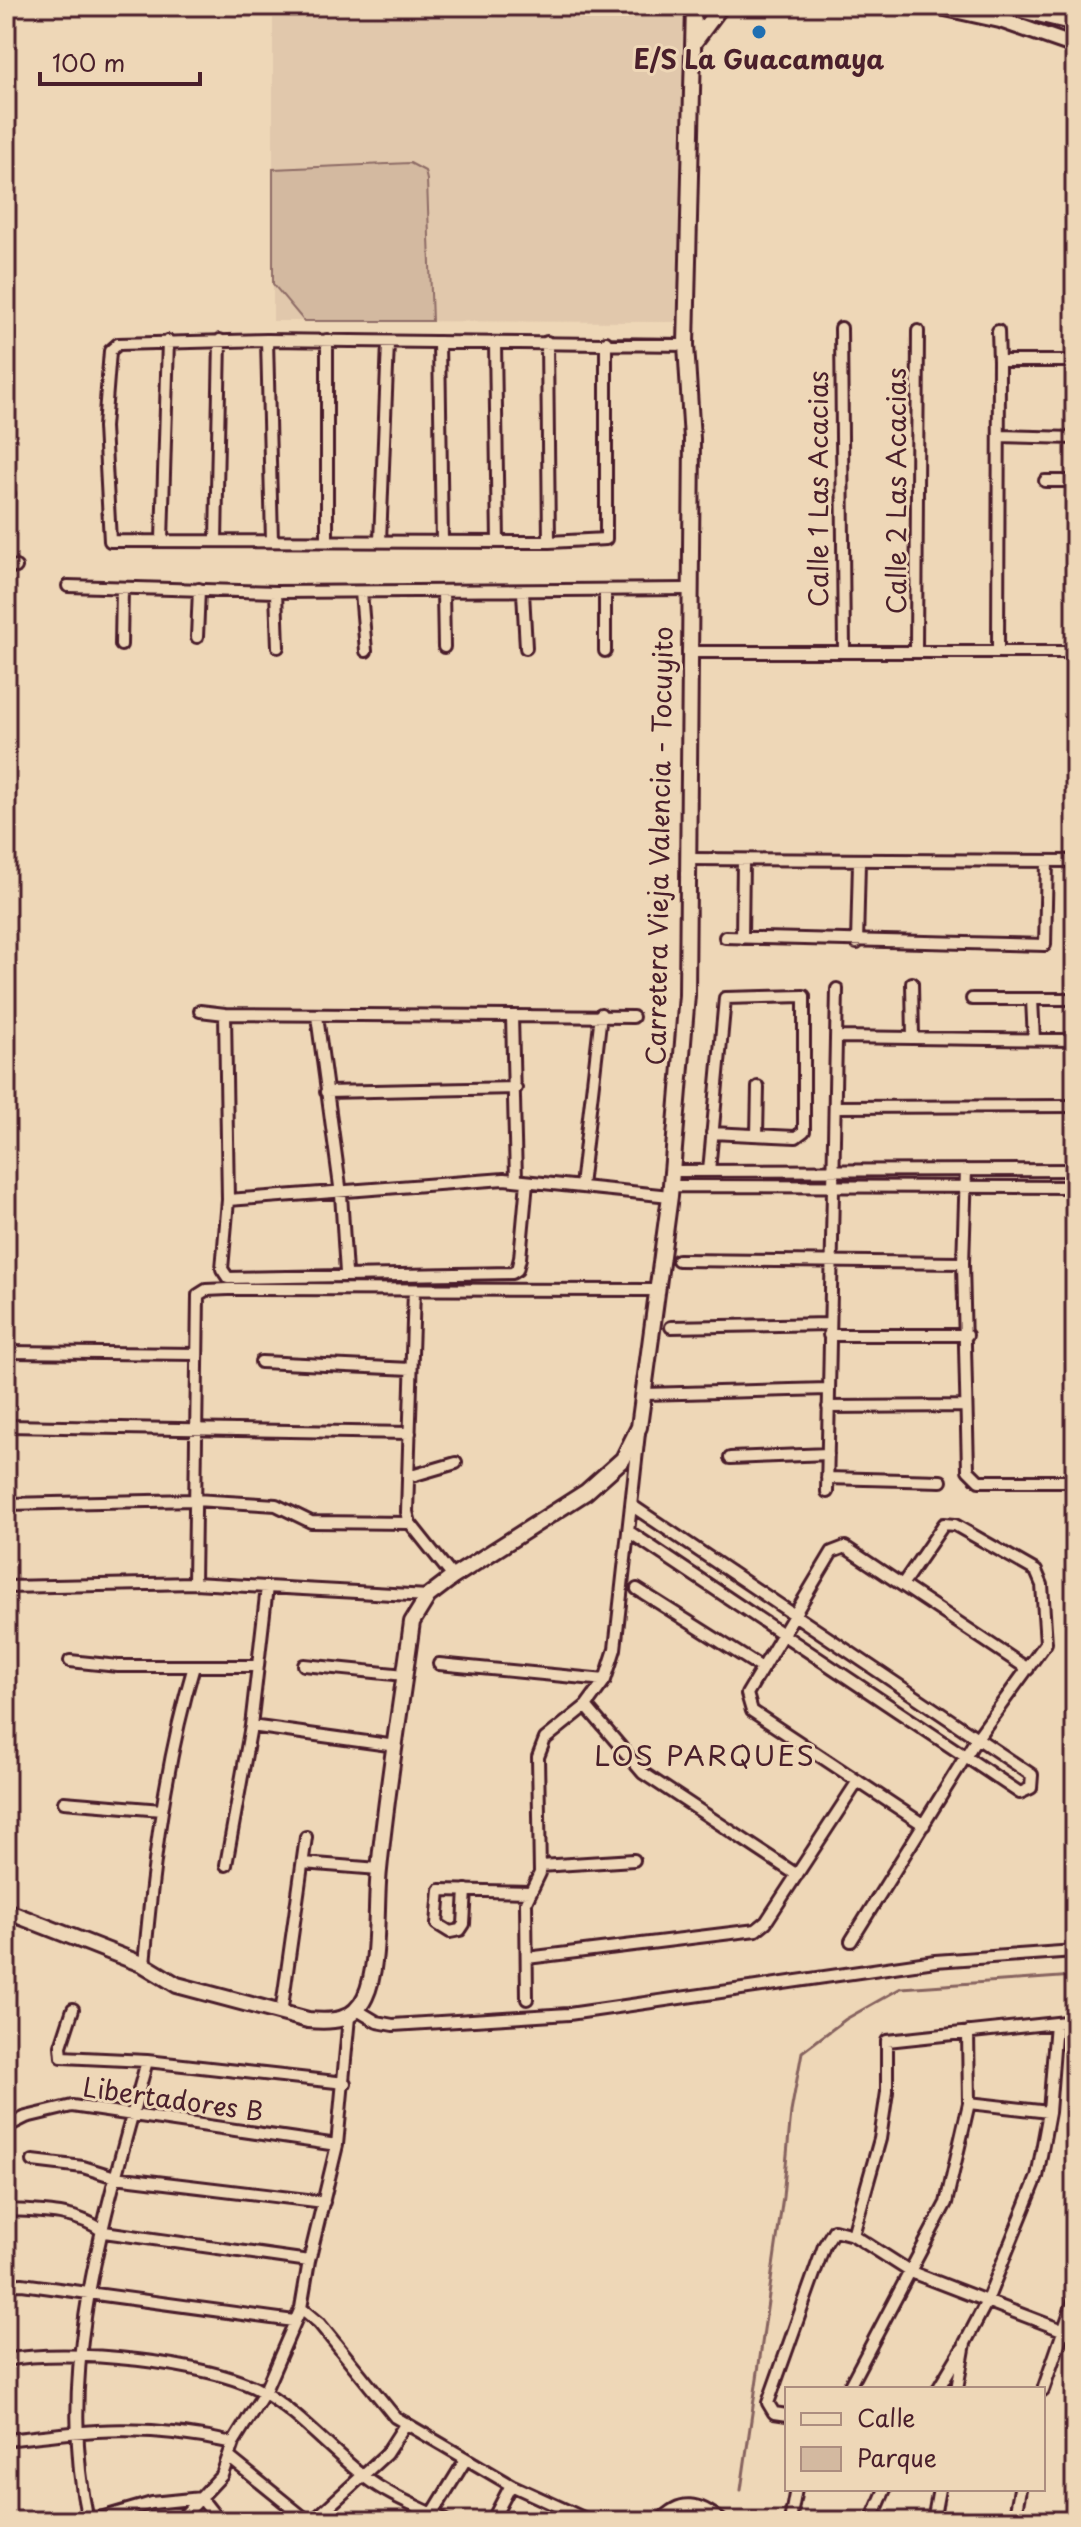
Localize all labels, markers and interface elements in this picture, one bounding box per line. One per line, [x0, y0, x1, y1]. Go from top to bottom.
marker: E/S La Guacamaya [750, 23, 768, 41]
scale bar [40, 36, 200, 86]
place label: E/S La Guacamaya [634, 39, 884, 78]
text: 100 m [52, 44, 125, 80]
street label: Calle 2 Las Acacias [876, 368, 915, 614]
street label: Calle 1 Las Acacias [798, 371, 837, 607]
street label: Carretera Vieja Valencia - Tocuyito [635, 626, 682, 1066]
district label: LOS PARQUES [594, 1733, 816, 1776]
street label: Libertadores B [80, 2067, 266, 2130]
legend [785, 2387, 1045, 2491]
text: Calle [857, 2399, 915, 2435]
text: Parque [857, 2439, 937, 2475]

